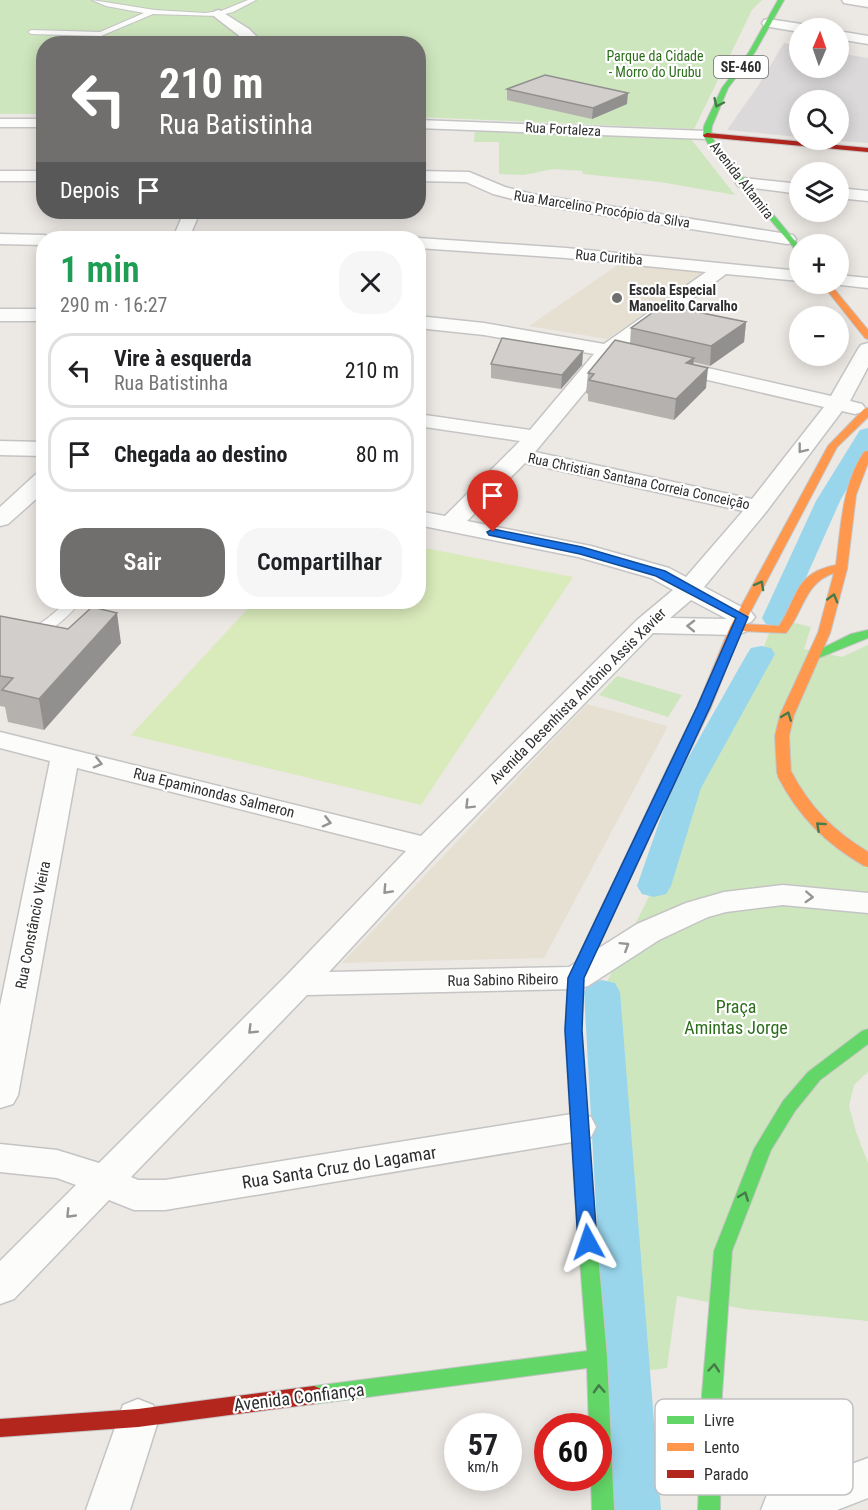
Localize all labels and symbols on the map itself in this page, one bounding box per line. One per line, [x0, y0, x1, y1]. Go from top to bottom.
north arrow [789, 18, 849, 78]
park label: Parque da Cidade - Morro do Urubu [606, 48, 704, 80]
road number: SE-460 [714, 56, 768, 78]
one-way arrow [714, 97, 726, 108]
street label: Rua Fortaleza [525, 119, 601, 139]
street label: Avenida Altamira [707, 138, 777, 222]
street label: Rua Marcelino Procópio da Silva [513, 187, 691, 231]
street label: Rua Curitiba [575, 246, 643, 268]
place label: Escola Especial Manoelito Carvalho [629, 282, 738, 314]
marker: Escola Especial Manoelito Carvalho [610, 291, 624, 305]
one-way arrow [799, 442, 810, 453]
street label: Rua Christian Santana Correia Conceição [527, 450, 751, 512]
pin [467, 470, 518, 532]
one-way arrow [753, 581, 764, 591]
one-way arrow [825, 593, 838, 603]
street label: Avenida Desenhista Antônio Assis Xavier [486, 604, 670, 788]
one-way arrow [687, 620, 696, 632]
one-way arrow [779, 711, 792, 722]
one-way arrow [92, 756, 103, 768]
street label: Rua Epaminondas Salmeron [132, 764, 296, 822]
one-way arrow [465, 797, 476, 808]
one-way arrow [322, 814, 332, 827]
one-way arrow [817, 822, 827, 833]
street label: Rua Constâncio Vieira [12, 859, 54, 991]
one-way arrow [383, 882, 394, 893]
one-way arrow [805, 890, 814, 903]
one-way arrow [618, 943, 629, 954]
street label: Rua Sabino Ribeiro [447, 970, 559, 990]
park label: Praça Amintas Jorge [684, 996, 788, 1038]
one-way arrow [248, 1023, 259, 1034]
street label: Rua Santa Cruz do Lagamar [240, 1141, 438, 1193]
one-way arrow [737, 1192, 750, 1202]
one-way arrow [66, 1207, 77, 1217]
position arrow [556, 1210, 620, 1274]
one-way arrow [707, 1363, 720, 1372]
street label: Avenida Confiança [232, 1379, 366, 1415]
one-way arrow [592, 1384, 605, 1393]
legend [655, 1399, 853, 1495]
text: Livre [704, 1411, 734, 1430]
speed limit sign: 60 [534, 1413, 612, 1491]
text: Lento [704, 1438, 739, 1457]
text: Parado [704, 1465, 749, 1484]

